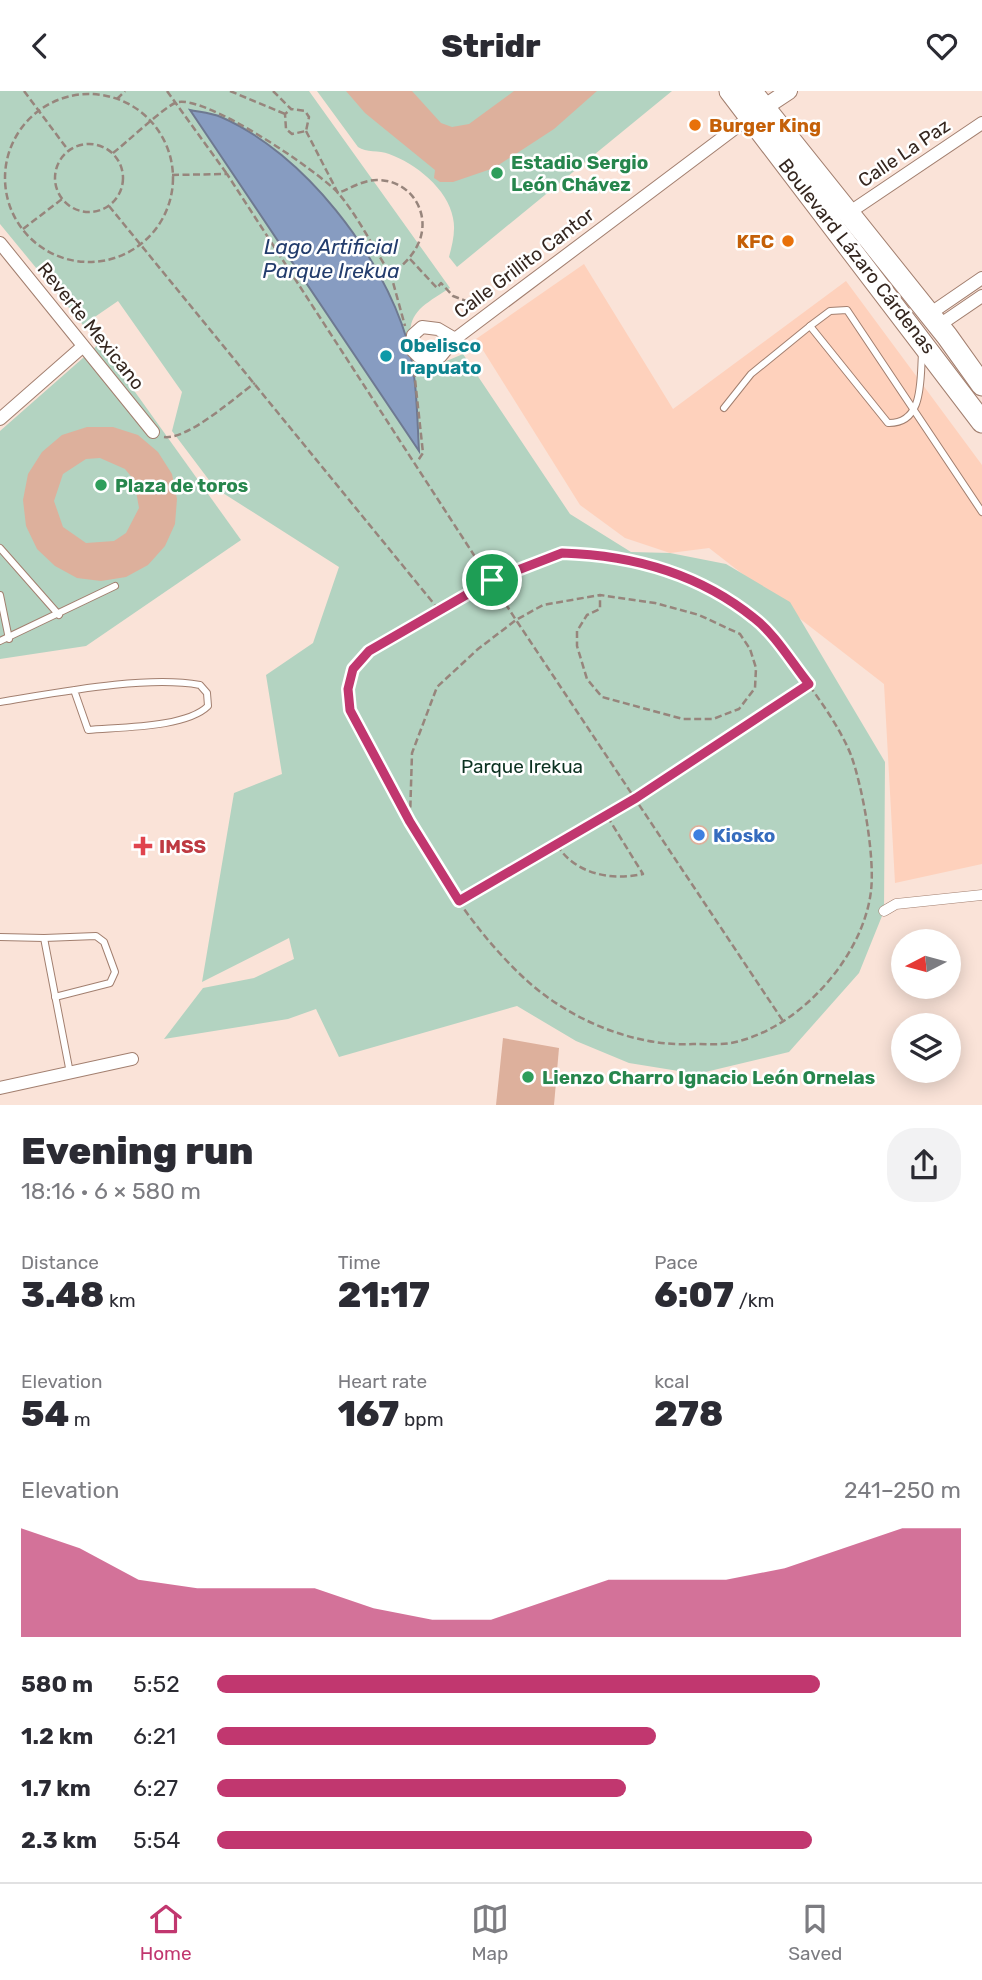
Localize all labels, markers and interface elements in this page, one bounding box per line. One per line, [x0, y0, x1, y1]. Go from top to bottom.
icon: back [21, 27, 59, 65]
text: Stridr [441, 27, 541, 65]
icon: heart [923, 27, 961, 65]
place label: Burger King [709, 114, 821, 137]
street label: Calle La Paz [854, 114, 954, 192]
marker: Burger King [687, 117, 703, 133]
place label: Estadio Sergio León Chávez [511, 151, 648, 196]
street label: Boulevard Lázaro Cárdenas [774, 154, 940, 358]
marker: Estadio Sergio León Chávez [489, 165, 505, 181]
street label: Calle Grillito Cantor [449, 202, 599, 323]
place label: KFC [736, 230, 774, 253]
marker: KFC [780, 233, 796, 249]
water label: Lago Artificial Parque Irekua [263, 234, 399, 283]
street label: Reverte Mexicano [33, 258, 149, 394]
place label: Obelisco Irapuato [400, 334, 482, 379]
marker: Obelisco Irapuato [378, 348, 394, 364]
place label: Plaza de toros [115, 474, 248, 497]
marker: Plaza de toros [93, 477, 109, 493]
pin [462, 550, 522, 610]
icon: arrive [473, 561, 511, 599]
park label: Parque Irekua [461, 755, 583, 778]
place label: Kiosko [713, 824, 775, 847]
marker: Kiosko [691, 827, 707, 843]
place label: IMSS [159, 835, 206, 858]
marker: IMSS [133, 836, 153, 856]
north arrow [891, 929, 961, 999]
map controls [891, 929, 961, 1083]
button: layers [891, 1013, 961, 1083]
place label: Lienzo Charro Ignacio León Ornelas [542, 1066, 875, 1089]
marker: Lienzo Charro Ignacio León Ornelas [520, 1069, 536, 1085]
text: Evening run [21, 1128, 254, 1174]
button: share [887, 1128, 961, 1202]
text: 18:16 · 6 × 580 m [21, 1177, 201, 1205]
text: Distance [21, 1251, 99, 1274]
text: Time [338, 1251, 381, 1274]
text: Pace [654, 1251, 698, 1274]
text: 3.48 [21, 1274, 104, 1316]
text: 21:17 [338, 1274, 430, 1316]
text: 6:07 [654, 1274, 734, 1316]
text: km [104, 1289, 136, 1312]
text: /km [734, 1289, 775, 1312]
text: Elevation [21, 1370, 102, 1393]
text: Heart rate [338, 1370, 427, 1393]
text: kcal [654, 1370, 689, 1393]
text: 54 [21, 1393, 69, 1435]
text: 167 [338, 1393, 399, 1435]
text: 278 [654, 1393, 723, 1435]
text: m [69, 1408, 91, 1431]
text: bpm [399, 1408, 444, 1431]
text: Elevation [21, 1476, 120, 1504]
text: 241–250 m [844, 1476, 961, 1504]
text: 580 m [21, 1670, 93, 1698]
text: 5:52 [133, 1670, 180, 1698]
text: 1.2 km [21, 1722, 93, 1750]
text: 6:21 [133, 1722, 176, 1750]
text: 1.7 km [21, 1774, 91, 1802]
text: 6:27 [133, 1774, 178, 1802]
text: 2.3 km [21, 1826, 97, 1854]
text: 5:54 [133, 1826, 181, 1854]
tab: Home [140, 1900, 192, 1965]
tab: Map [471, 1900, 509, 1965]
tab: Saved [788, 1900, 842, 1965]

